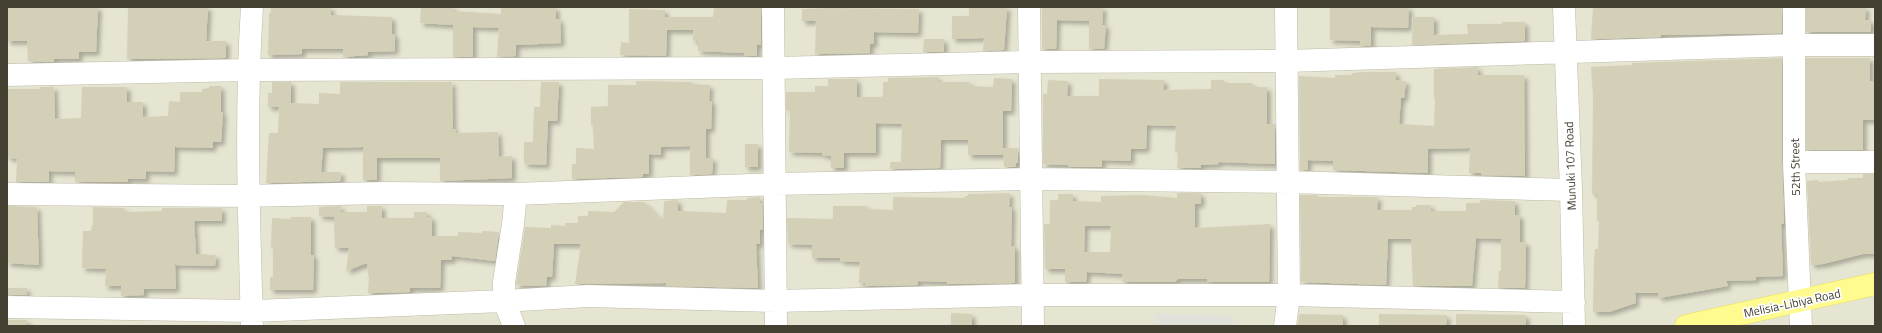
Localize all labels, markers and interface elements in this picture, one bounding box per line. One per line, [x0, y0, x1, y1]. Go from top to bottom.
street label: Munuki 107 Road [1559, 121, 1581, 211]
street label: 52th Street [1785, 137, 1805, 196]
street label: Melisia-Libiya Road [1742, 283, 1842, 323]

